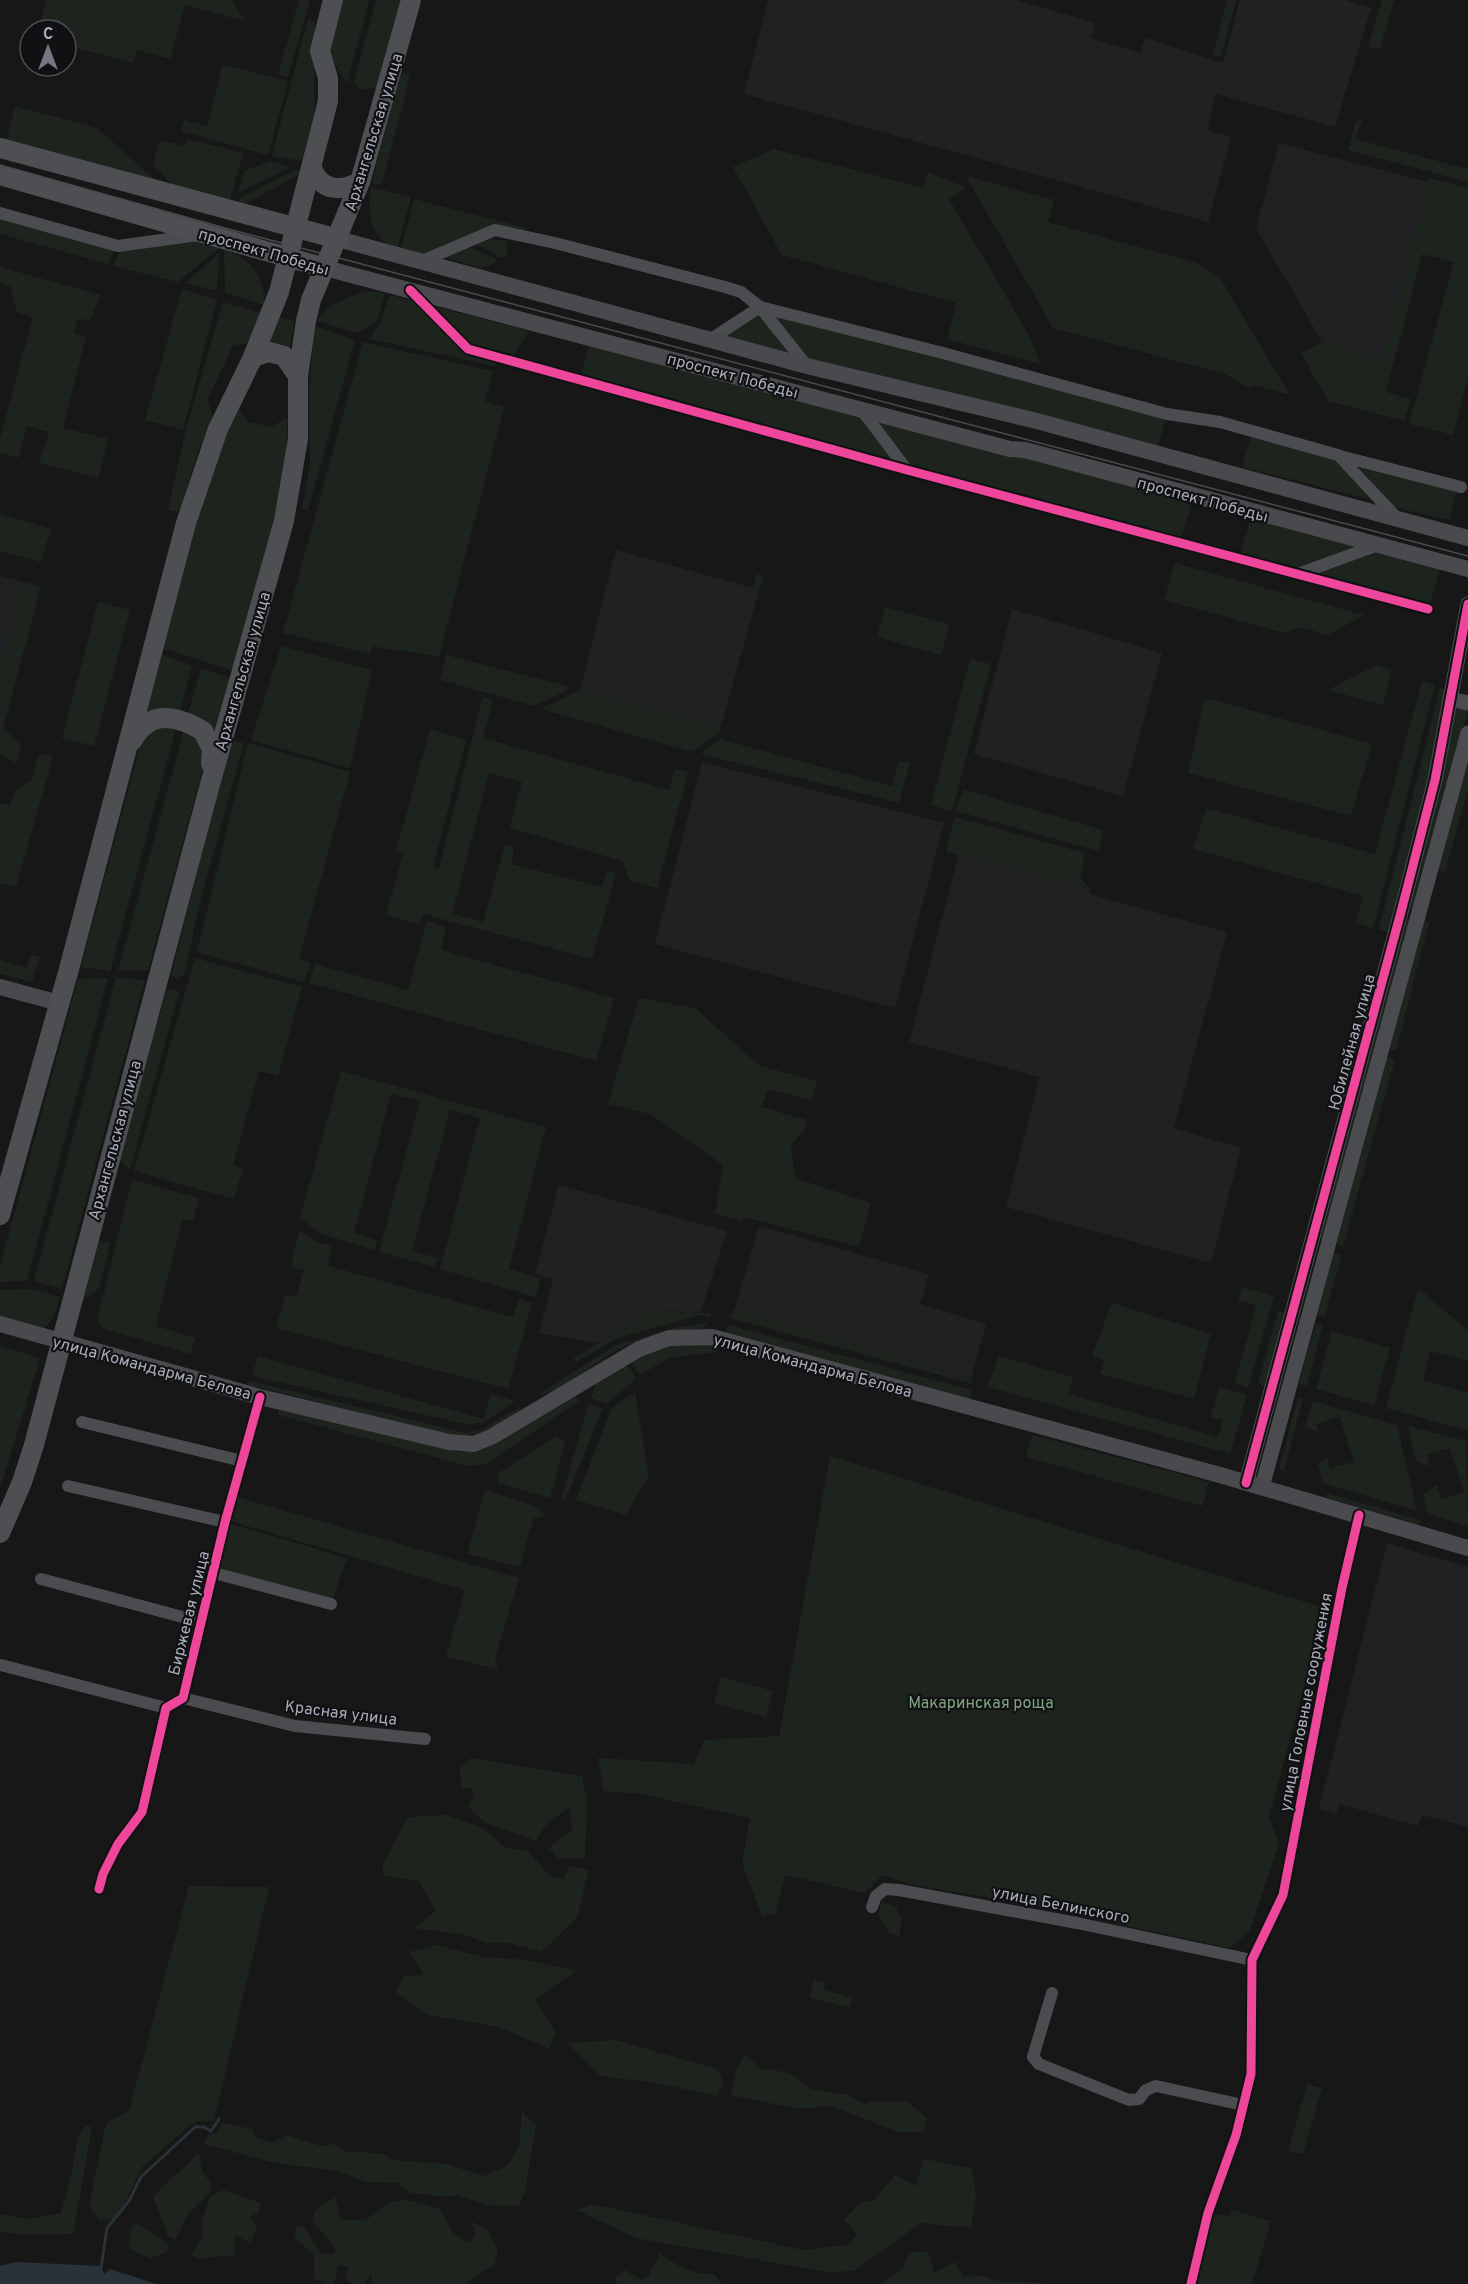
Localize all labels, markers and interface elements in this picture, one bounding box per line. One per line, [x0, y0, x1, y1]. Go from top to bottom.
north arrow [18, 18, 78, 78]
text: С [43, 25, 53, 45]
street label: Архангельская улица [341, 51, 409, 214]
street label: проспект Победы [196, 225, 331, 281]
street label: проспект Победы [665, 350, 800, 404]
street label: проспект Победы [1135, 474, 1270, 528]
street label: Архангельская улица [212, 590, 276, 753]
street label: Юбилейная улица [1325, 972, 1381, 1113]
street label: Архангельская улица [85, 1059, 147, 1222]
street label: улица Командарма Белова [711, 1331, 914, 1403]
street label: улица Командарма Белова [50, 1333, 253, 1405]
street label: Биржевая улица [165, 1549, 215, 1678]
street label: улица Головные сооружения [1276, 1591, 1338, 1813]
park label: Макаринская роща [908, 1694, 1054, 1714]
street label: Красная улица [283, 1697, 398, 1731]
street label: улица Белинского [990, 1883, 1131, 1929]

